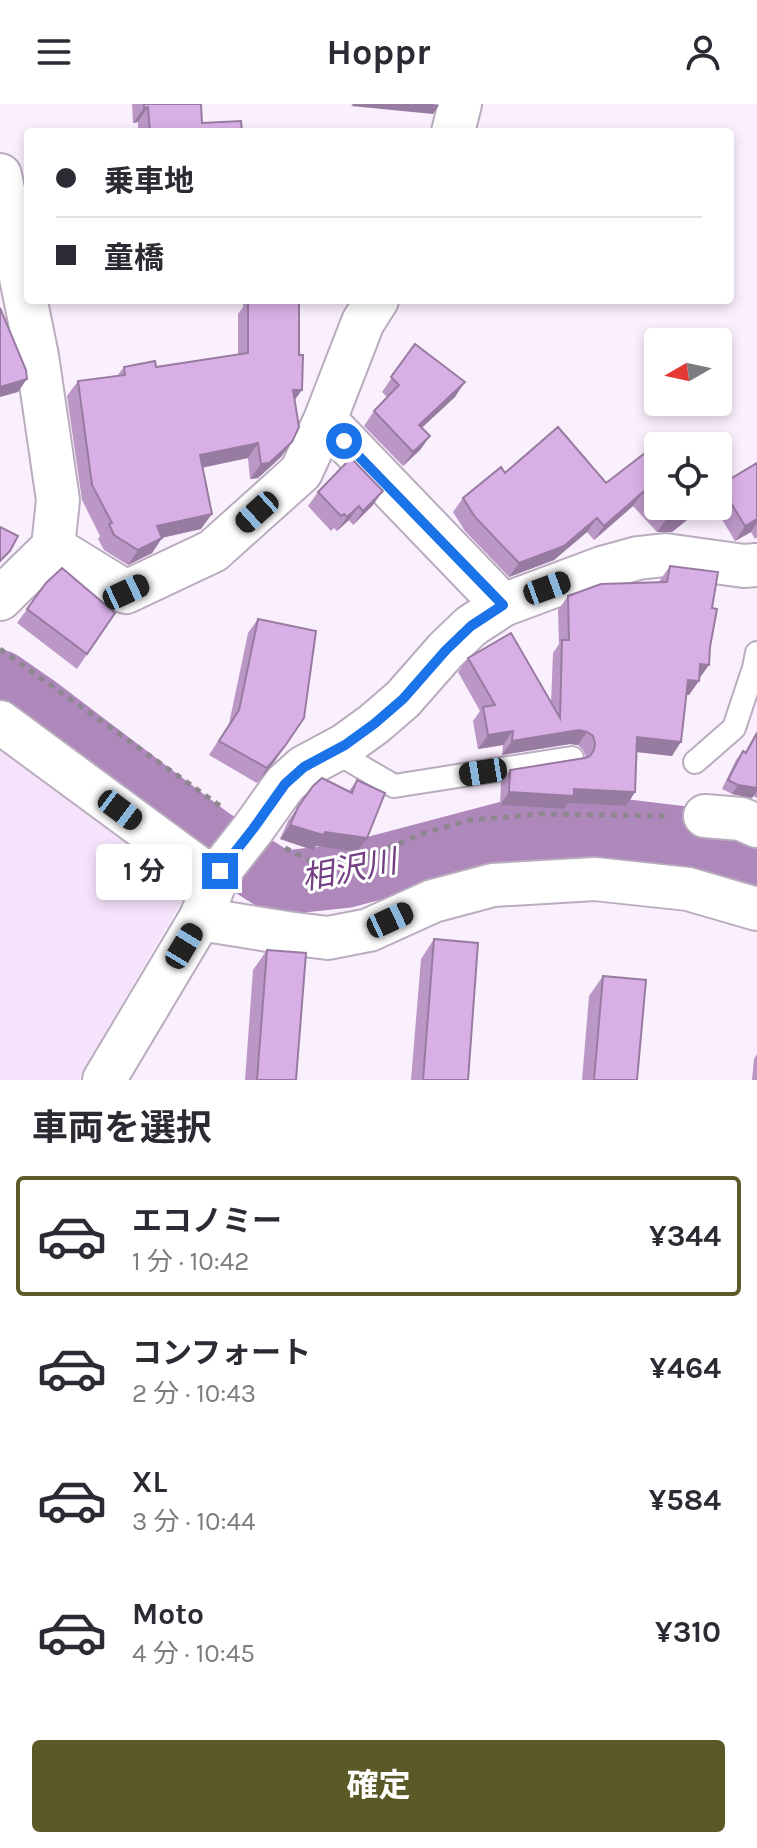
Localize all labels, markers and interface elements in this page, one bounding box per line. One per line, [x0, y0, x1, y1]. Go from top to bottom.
icon: menu [32, 30, 76, 74]
icon: person [681, 30, 725, 74]
text: Hoppr [327, 31, 430, 73]
text: 乗車地 [104, 163, 194, 199]
text: 童橋 [104, 240, 164, 276]
north arrow [644, 328, 732, 416]
map controls [644, 328, 732, 520]
route start [326, 423, 362, 459]
button: locate [644, 432, 732, 520]
car [231, 487, 283, 537]
car [520, 569, 574, 607]
car [99, 571, 153, 613]
car [457, 756, 509, 788]
car [94, 786, 146, 834]
water label: 相沢川 [298, 842, 403, 897]
callout: 1 分 [96, 843, 192, 899]
route end [202, 853, 238, 889]
text: 1 分 [123, 856, 165, 887]
car [363, 899, 417, 941]
car [161, 919, 207, 973]
text: 車両を選択 [32, 1107, 212, 1149]
icon: car [36, 1200, 108, 1272]
text: エコノミー [132, 1203, 282, 1239]
text: ¥344 [649, 1218, 721, 1254]
text: 1 分 · 10:42 [132, 1246, 249, 1277]
icon: car [36, 1332, 108, 1404]
text: コンフォート [132, 1335, 311, 1371]
text: ¥464 [649, 1350, 721, 1386]
text: 2 分 · 10:43 [132, 1378, 256, 1409]
icon: car [36, 1464, 108, 1536]
text: XL [132, 1464, 167, 1500]
text: ¥584 [649, 1482, 721, 1518]
text: 3 分 · 10:44 [132, 1506, 256, 1537]
icon: car [36, 1596, 108, 1668]
text: Moto [132, 1596, 204, 1632]
text: ¥310 [655, 1614, 721, 1650]
text: 4 分 · 10:45 [132, 1638, 255, 1669]
button: 確定 [32, 1740, 725, 1832]

